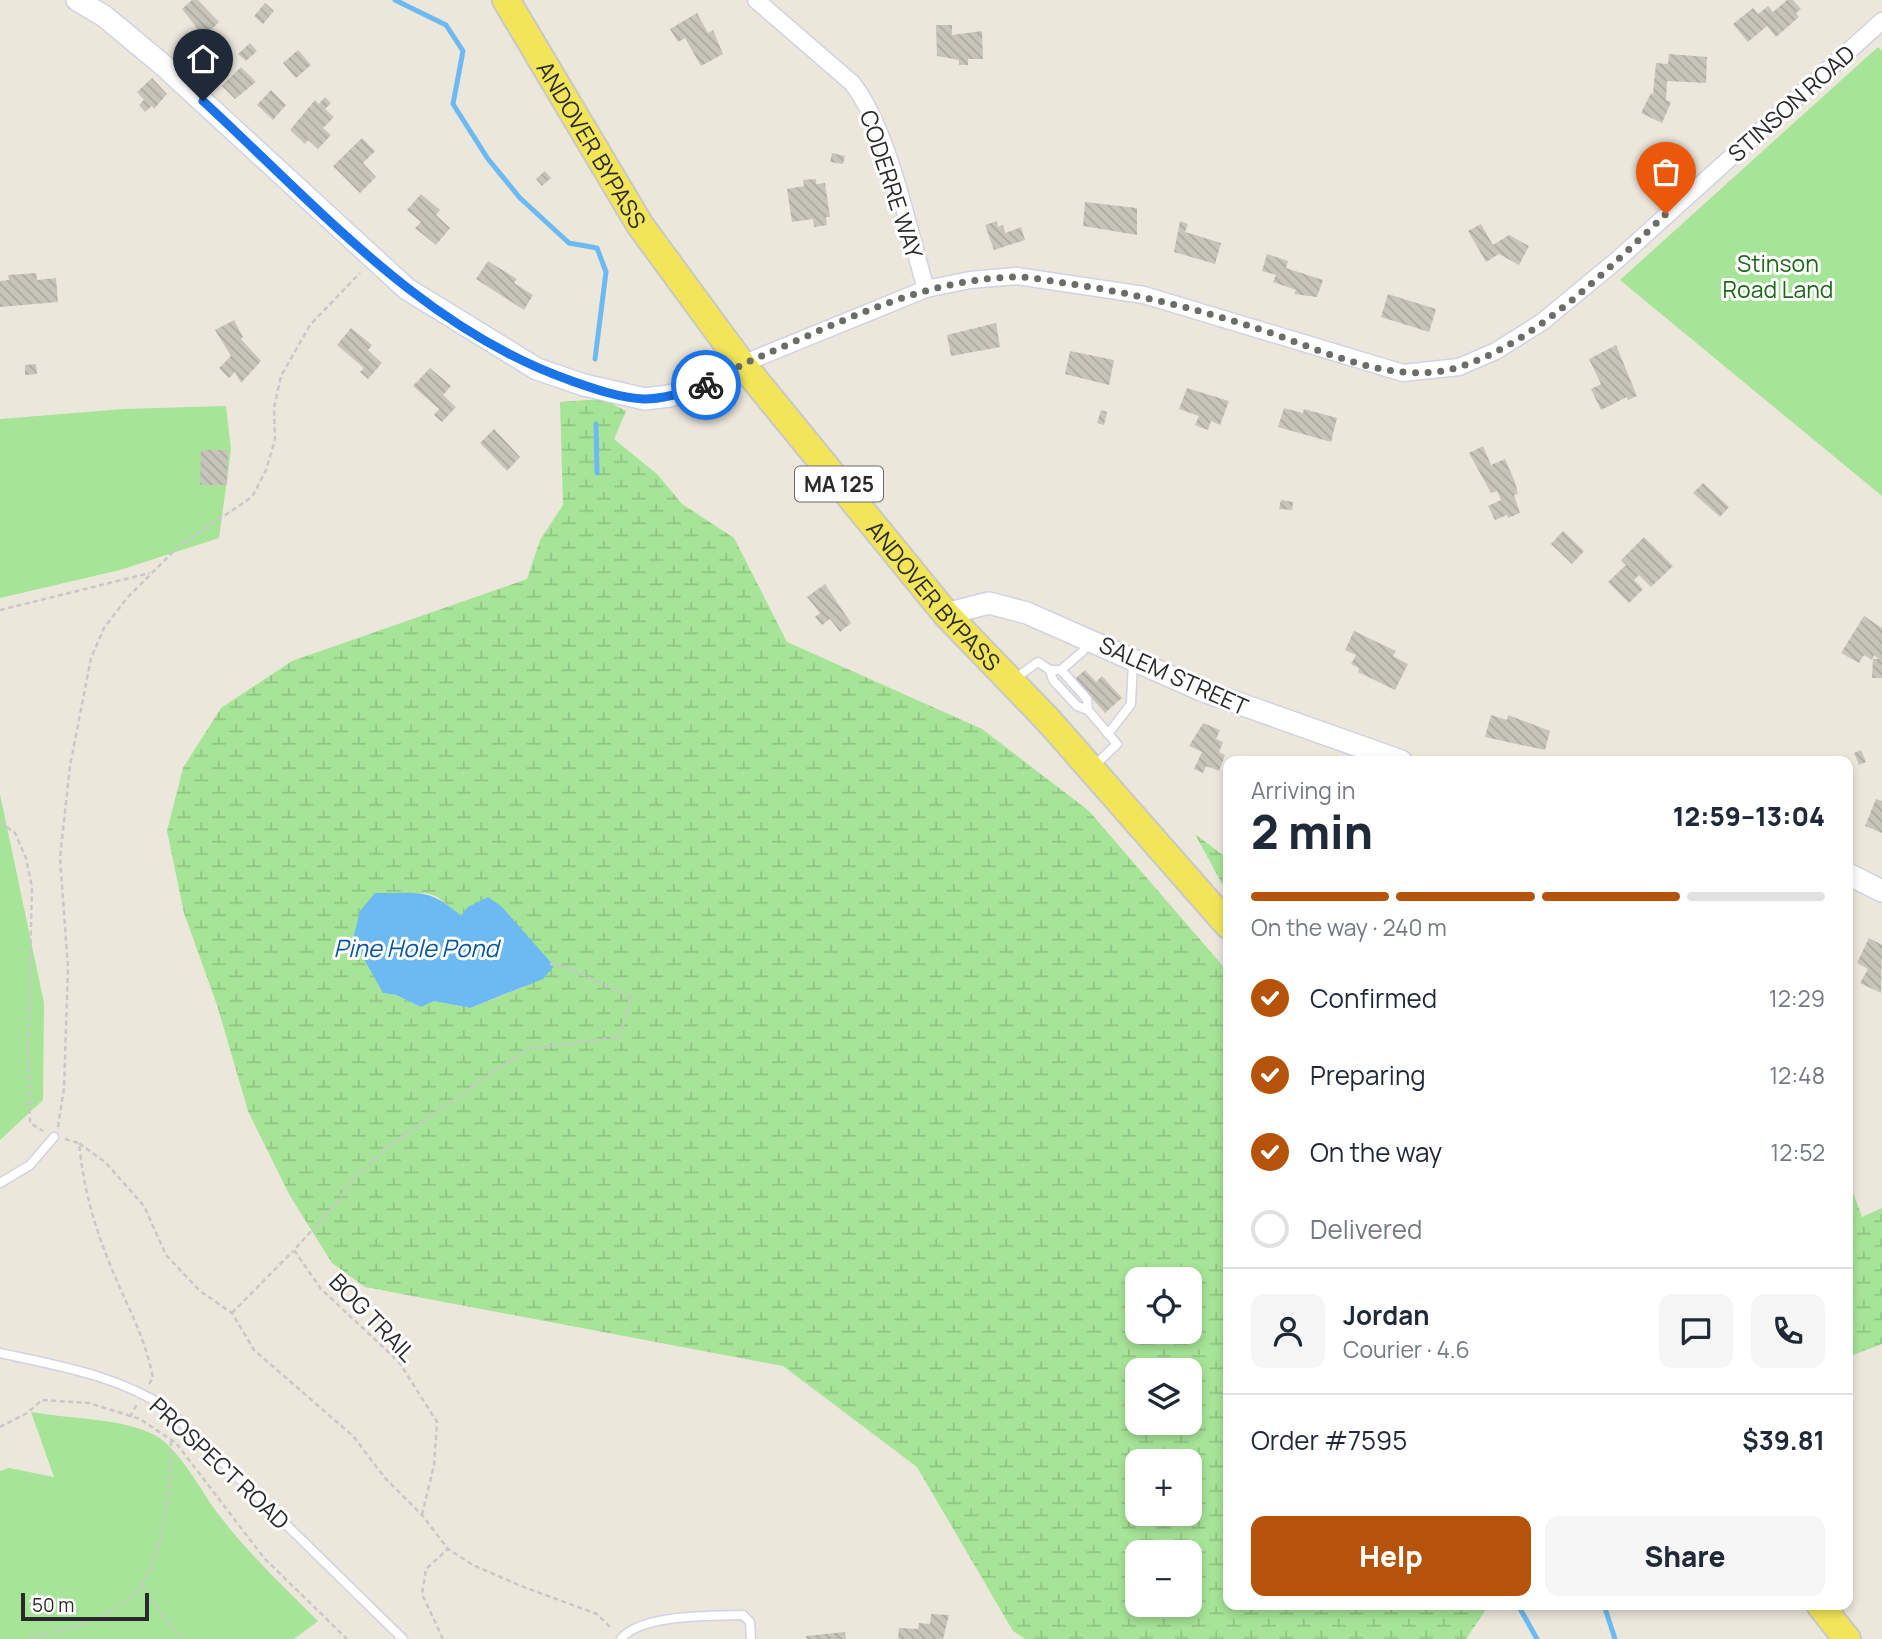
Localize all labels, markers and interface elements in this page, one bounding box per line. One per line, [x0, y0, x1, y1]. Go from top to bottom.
pin [173, 29, 233, 101]
street label: STINSON ROAD [1721, 37, 1861, 169]
icon: home [184, 40, 222, 78]
street label: ANDOVER BYPASS [530, 55, 654, 234]
street label: CODERRE WAY [853, 106, 931, 262]
pin [1636, 142, 1696, 214]
icon: bag [1647, 153, 1685, 191]
park label: Stinson Road Land [1723, 247, 1833, 305]
courier [671, 350, 741, 420]
icon: bike [687, 366, 725, 404]
road number: MA 125 [795, 466, 883, 502]
street label: ANDOVER BYPASS [860, 513, 1008, 678]
street label: SALEM STREET [1094, 628, 1254, 722]
text: Arriving in [1251, 774, 1356, 806]
text: 12:59–13:04 [1673, 798, 1825, 834]
text: 2 min [1251, 800, 1373, 863]
text: On the way · 240 m [1251, 911, 1447, 943]
water label: Pine Hole Pond [333, 931, 501, 964]
icon: check [1251, 979, 1289, 1017]
text: Confirmed [1310, 980, 1437, 1016]
text: 12:29 [1769, 982, 1825, 1014]
icon: check [1251, 1056, 1289, 1094]
text: Preparing [1310, 1057, 1426, 1093]
text: 12:48 [1769, 1059, 1825, 1091]
icon: check [1251, 1133, 1289, 1171]
text: On the way [1310, 1134, 1442, 1170]
text: 12:52 [1770, 1136, 1825, 1168]
text: Delivered [1310, 1211, 1422, 1247]
street label: BOG TRAIL [323, 1266, 423, 1368]
map controls [1125, 1267, 1202, 1617]
button: locate [1125, 1267, 1202, 1344]
button: person [1251, 1294, 1325, 1368]
button: chat [1659, 1294, 1733, 1368]
button: phone [1751, 1294, 1825, 1368]
text: Jordan [1343, 1297, 1429, 1333]
text: Courier · 4.6 [1343, 1333, 1470, 1365]
button: layers [1125, 1358, 1202, 1435]
street label: PROSPECT ROAD [143, 1390, 297, 1536]
text: Order #7595 [1251, 1422, 1407, 1458]
text: $39.81 [1742, 1422, 1825, 1458]
button: + [1125, 1449, 1202, 1526]
button: Help [1251, 1516, 1531, 1596]
button: Share [1545, 1516, 1825, 1596]
button: − [1125, 1540, 1202, 1617]
scale bar [21, 1590, 149, 1622]
text: 50 m [32, 1592, 74, 1618]

